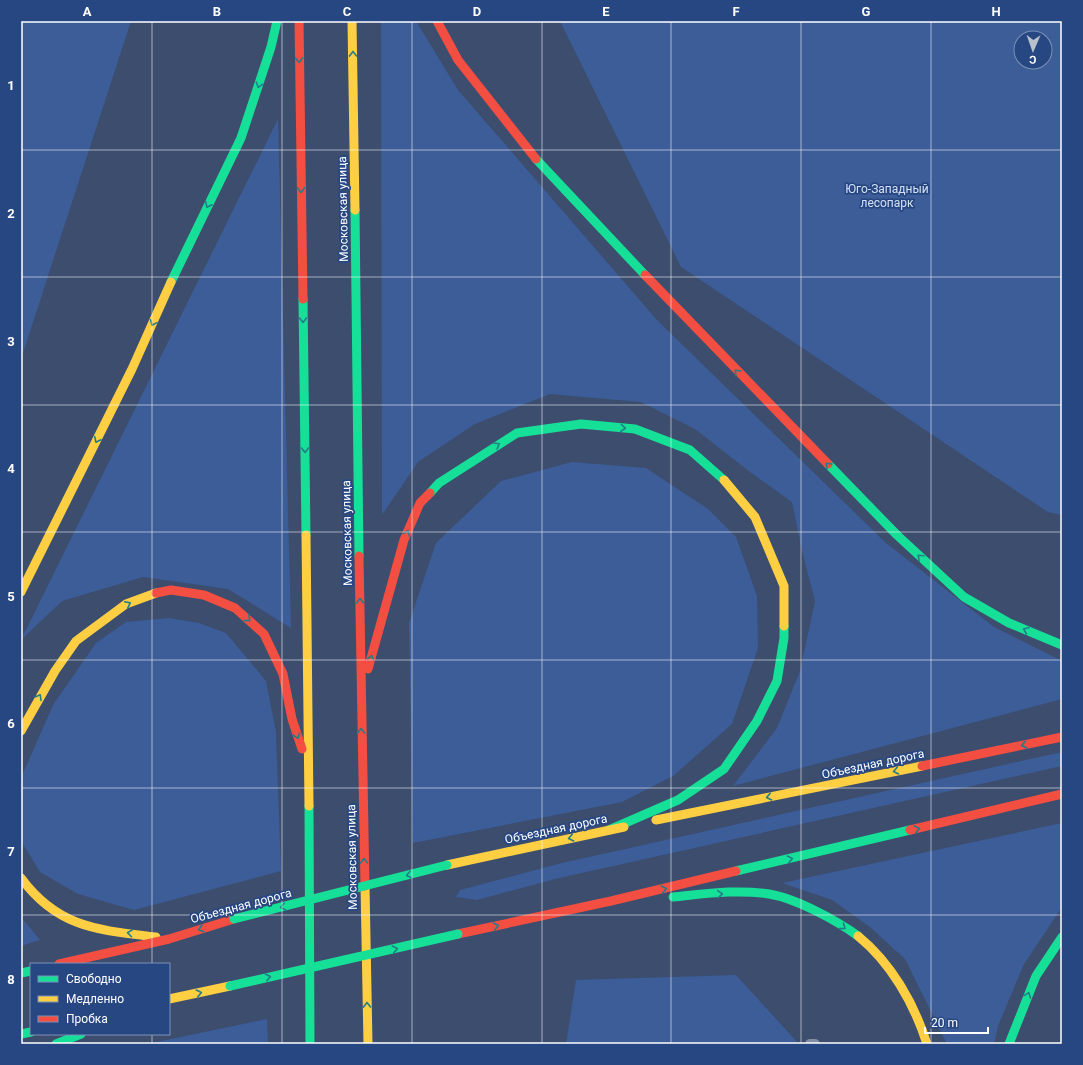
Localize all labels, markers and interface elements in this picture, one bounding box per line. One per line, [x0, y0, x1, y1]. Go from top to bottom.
text: A [83, 4, 92, 19]
text: B [213, 4, 221, 19]
text: C [343, 4, 352, 19]
text: D [473, 4, 481, 19]
text: E [602, 4, 610, 19]
text: F [732, 4, 740, 19]
text: G [862, 4, 871, 19]
text: H [991, 4, 1001, 19]
north arrow [1013, 30, 1053, 70]
one-way arrow [348, 51, 357, 57]
text: С [1029, 53, 1036, 66]
one-way arrow [295, 57, 303, 63]
text: 1 [7, 78, 15, 93]
one-way arrow [255, 82, 263, 89]
street label: Московская улица [335, 156, 351, 262]
park label: Юго-Западный лесопарк [845, 182, 929, 210]
one-way arrow [297, 187, 305, 193]
one-way arrow [205, 201, 213, 208]
text: 2 [7, 206, 15, 221]
one-way arrow [299, 317, 307, 323]
one-way arrow [150, 318, 158, 326]
text: 3 [7, 334, 15, 349]
one-way arrow [735, 369, 742, 377]
one-way arrow [620, 423, 626, 432]
one-way arrow [94, 435, 101, 443]
one-way arrow [493, 442, 500, 449]
one-way arrow [300, 447, 309, 453]
text: 4 [7, 461, 15, 476]
one-way arrow [825, 462, 833, 470]
street label: Московская улица [339, 480, 355, 586]
one-way arrow [402, 529, 410, 537]
one-way arrow [917, 554, 925, 561]
text: 5 [7, 589, 15, 604]
one-way arrow [355, 598, 364, 604]
one-way arrow [123, 601, 131, 609]
one-way arrow [243, 615, 251, 622]
one-way arrow [1022, 627, 1030, 635]
one-way arrow [366, 654, 375, 661]
one-way arrow [35, 694, 42, 701]
text: 6 [7, 716, 15, 731]
one-way arrow [357, 728, 366, 734]
one-way arrow [293, 732, 301, 739]
one-way arrow [1021, 740, 1027, 749]
street label: Объездная дорога [821, 746, 925, 782]
one-way arrow [893, 767, 900, 775]
one-way arrow [766, 793, 772, 801]
street label: Московская улица [344, 804, 360, 910]
street label: Объездная дорога [504, 811, 608, 847]
one-way arrow [914, 825, 920, 833]
one-way arrow [568, 834, 574, 842]
text: 7 [7, 844, 15, 859]
one-way arrow [787, 855, 794, 863]
one-way arrow [360, 858, 368, 864]
one-way arrow [406, 870, 412, 878]
one-way arrow [661, 885, 667, 893]
street label: Объездная дорога [189, 886, 293, 926]
one-way arrow [717, 890, 723, 899]
one-way arrow [280, 902, 286, 910]
one-way arrow [839, 922, 846, 930]
one-way arrow [493, 923, 499, 931]
one-way arrow [198, 924, 205, 933]
one-way arrow [127, 929, 133, 938]
one-way arrow [391, 945, 398, 953]
legend [30, 963, 170, 1035]
text: 8 [7, 972, 15, 987]
text: Свободно [66, 972, 122, 986]
one-way arrow [265, 974, 271, 982]
one-way arrow [196, 989, 203, 997]
one-way arrow [1024, 991, 1032, 998]
text: Медленно [66, 992, 124, 1006]
one-way arrow [363, 1002, 372, 1008]
scale bar [925, 1009, 988, 1035]
text: Пробка [66, 1012, 108, 1026]
text: 20 m [931, 1016, 958, 1030]

